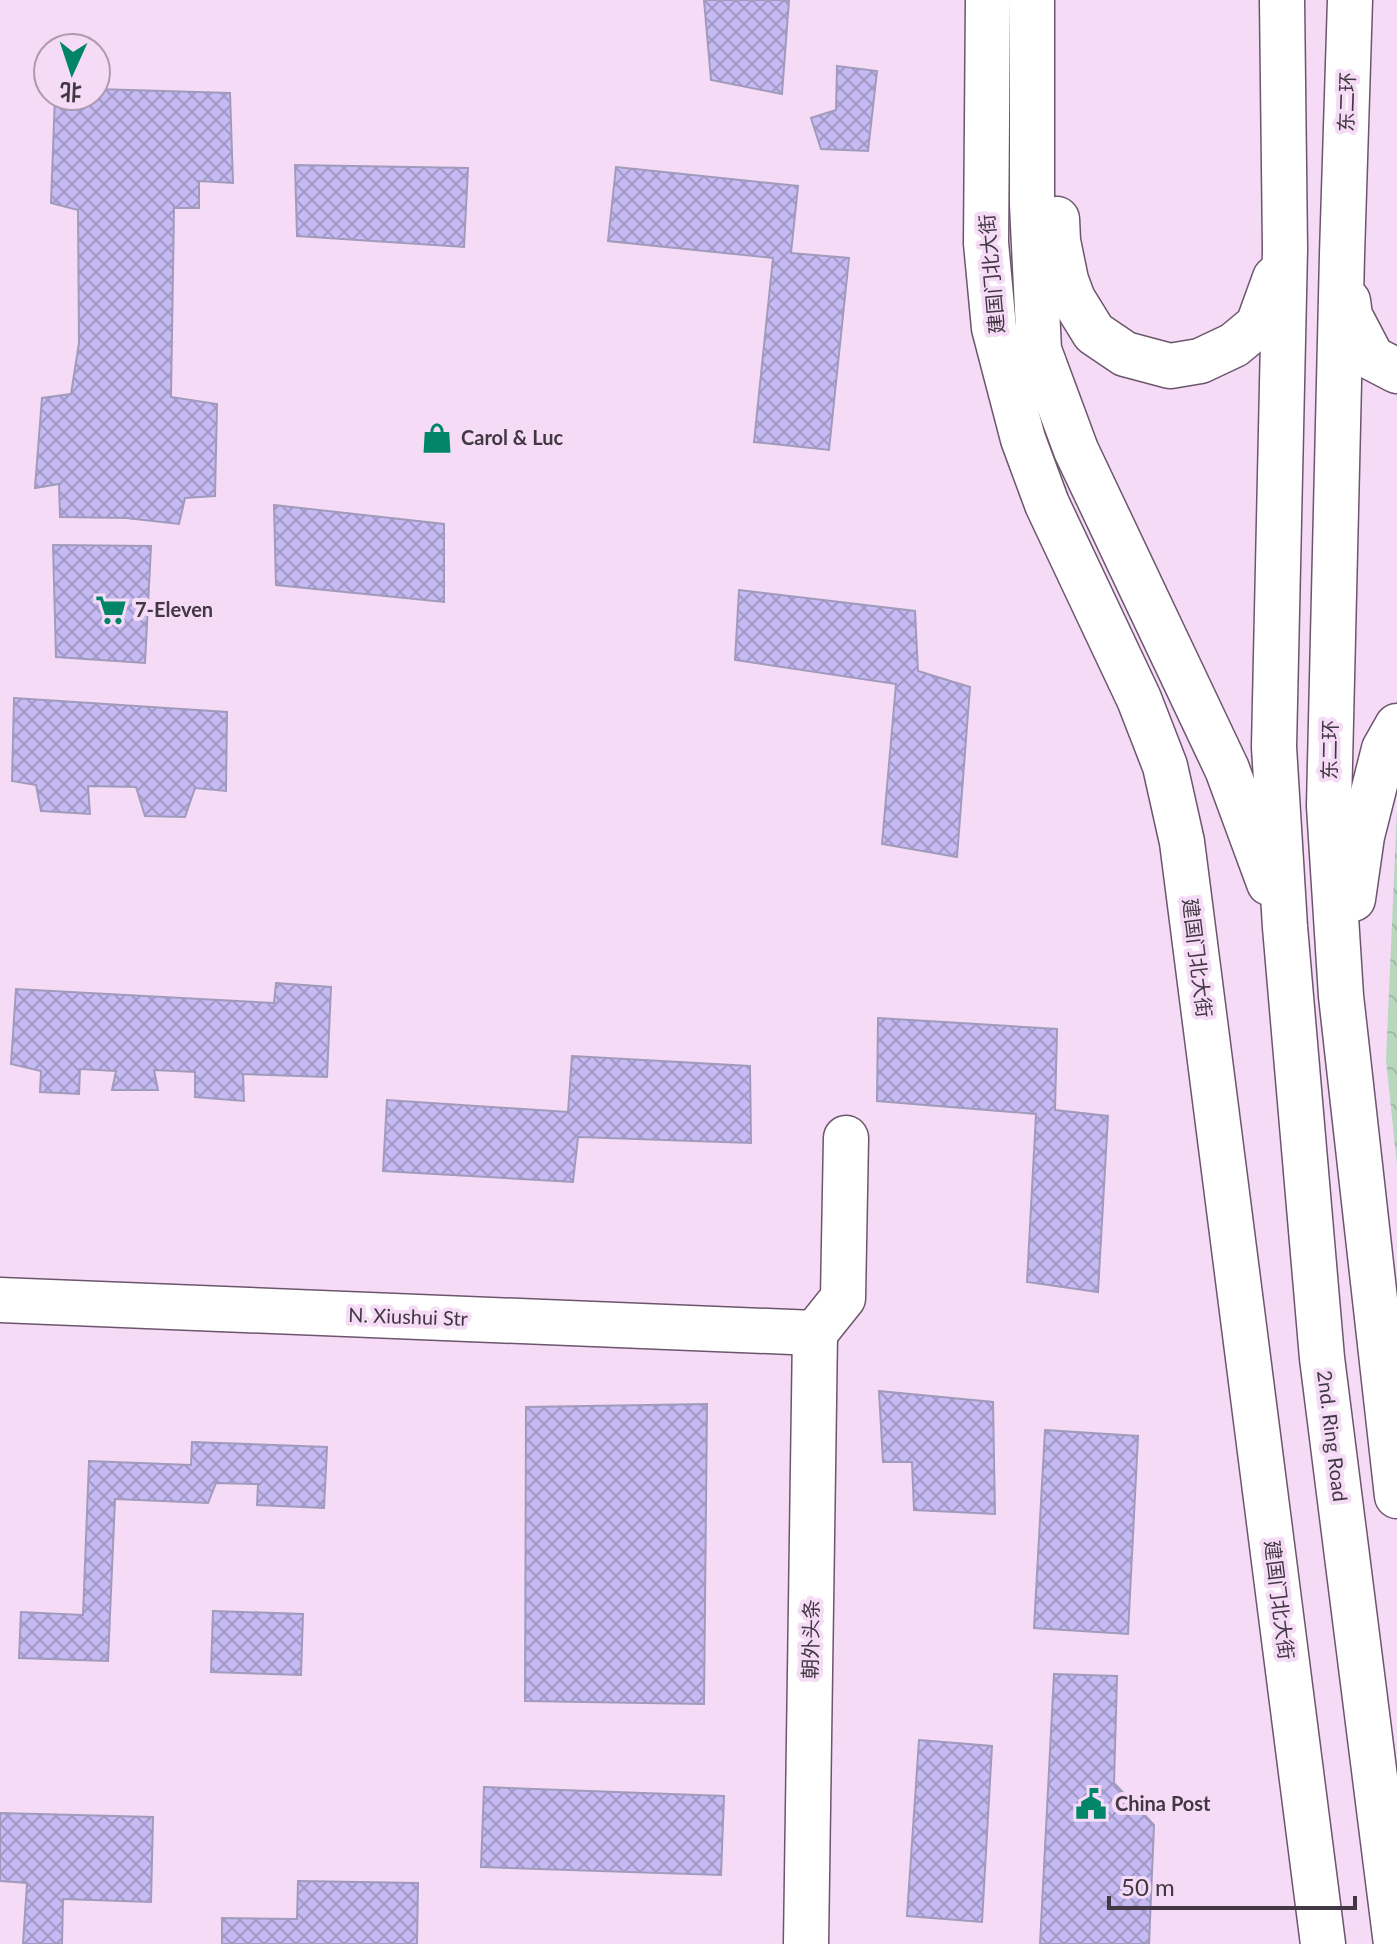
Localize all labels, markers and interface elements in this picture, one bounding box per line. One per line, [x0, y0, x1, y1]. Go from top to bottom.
north arrow [32, 32, 112, 112]
street label: 东二环 [1333, 72, 1359, 132]
text: 北 [59, 78, 83, 107]
street label: 建国门北大街 [974, 213, 1008, 335]
shop icon: Carol & Luc [420, 421, 454, 455]
place label: Carol & Luc [461, 425, 563, 449]
supermarket icon: 7-Eleven [94, 593, 128, 627]
place label: 7-Eleven [135, 597, 213, 621]
street label: 东二环 [1316, 720, 1342, 780]
street label: 建国门北大街 [1179, 897, 1217, 1019]
street label: N. Xiushui Str [348, 1302, 469, 1330]
street label: 2nd. Ring Road [1313, 1369, 1353, 1503]
street label: 建国门北大街 [1261, 1539, 1299, 1661]
street label: 朝外头条 [797, 1599, 823, 1679]
public building icon: China Post [1074, 1787, 1108, 1821]
place label: China Post [1115, 1791, 1211, 1815]
scale bar [1109, 1860, 1355, 1910]
text: 50 m [1121, 1872, 1175, 1901]

